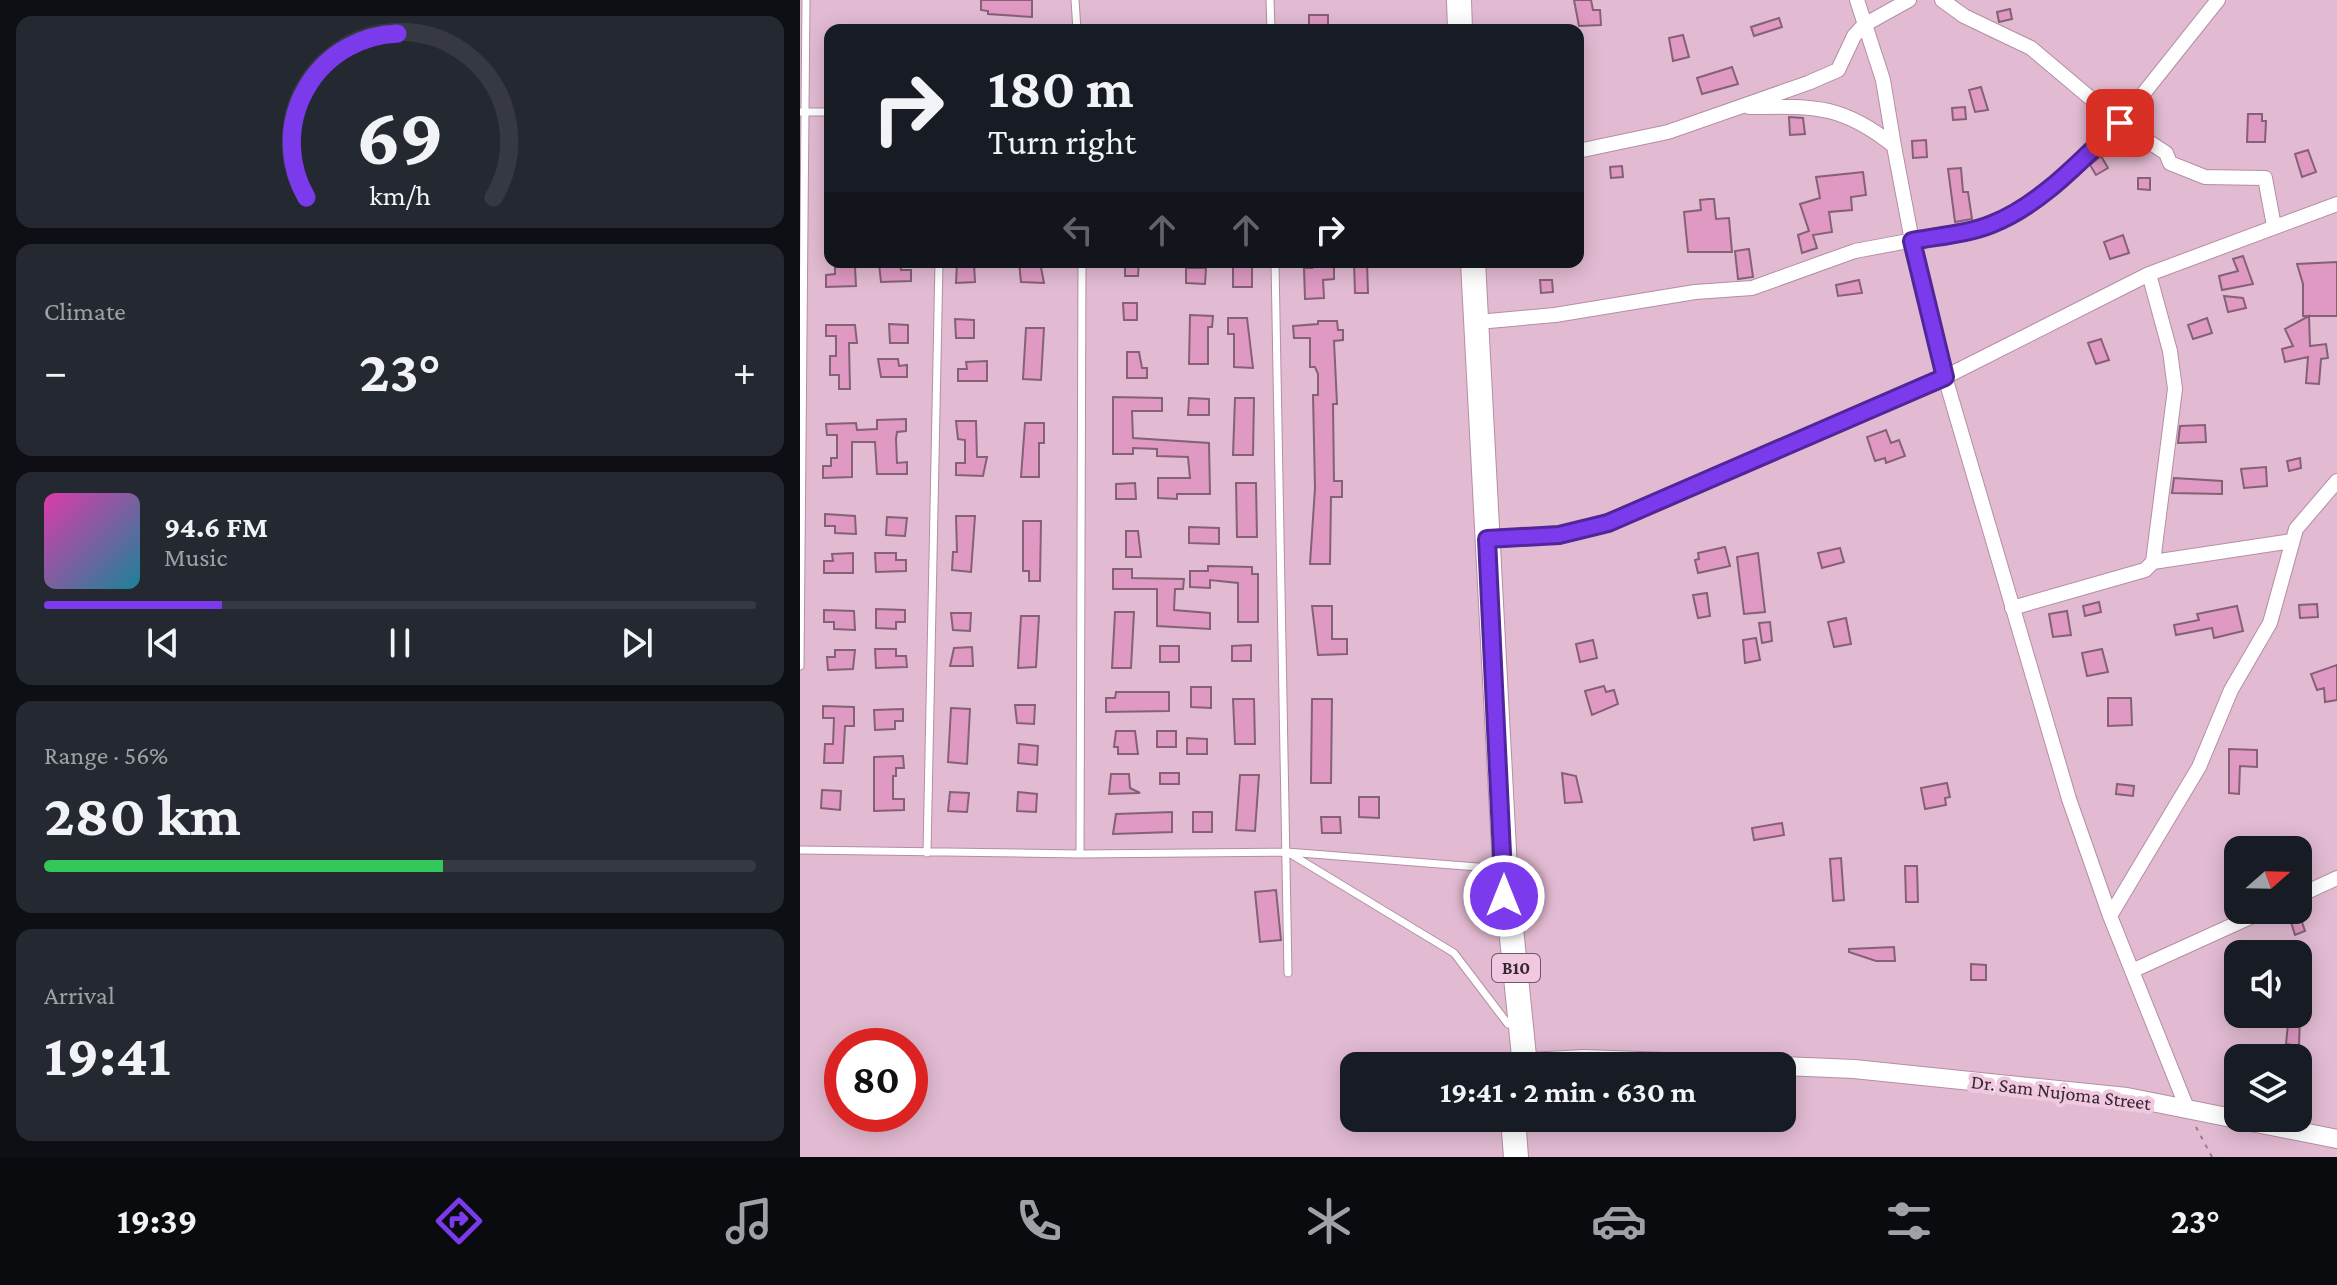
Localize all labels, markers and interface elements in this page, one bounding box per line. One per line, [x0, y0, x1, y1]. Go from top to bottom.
icon: right [856, 56, 960, 160]
text: 180 m [988, 57, 1134, 119]
text: 69 [356, 89, 444, 182]
pin [2086, 89, 2154, 157]
icon: arrive [2098, 101, 2142, 145]
text: Turn right [988, 122, 1136, 162]
text: km/h [369, 179, 431, 211]
icon: left [1056, 208, 1100, 252]
icon: ahead [1140, 208, 1184, 252]
icon: ahead [1224, 208, 1268, 252]
icon: right [1308, 208, 1352, 252]
text: Climate [44, 297, 126, 326]
text: 23° [359, 337, 441, 404]
text: − [44, 347, 67, 395]
text: + [733, 347, 756, 395]
text: 94.6 FM [164, 510, 268, 543]
text: Music [164, 543, 227, 572]
icon: previous [141, 621, 185, 665]
icon: pause [378, 621, 422, 665]
icon: next [615, 621, 659, 665]
text: Range · 56% [44, 741, 168, 770]
text: 280 km [44, 781, 241, 848]
north arrow [2224, 836, 2312, 924]
map controls [2224, 836, 2312, 1132]
position arrow [1462, 854, 1546, 938]
button: sound [2224, 940, 2312, 1028]
road number: B10 [1492, 954, 1540, 982]
text: Arrival [44, 981, 115, 1010]
text: 19:41 [44, 1021, 171, 1088]
speed limit sign: 80 [824, 1028, 928, 1132]
button: layers [2224, 1044, 2312, 1132]
street label: Dr. Sam Nujoma Street [1970, 1070, 2153, 1115]
text: 19:41 · 2 min · 630 m [1440, 1075, 1696, 1108]
icon: directions [431, 1193, 487, 1249]
icon: music [721, 1193, 777, 1249]
icon: phone [1011, 1193, 1067, 1249]
icon: climate [1301, 1193, 1357, 1249]
icon: car [1591, 1193, 1647, 1249]
icon: filters [1881, 1193, 1937, 1249]
text: 19:39 [117, 1201, 197, 1241]
text: 23° [2171, 1201, 2220, 1241]

